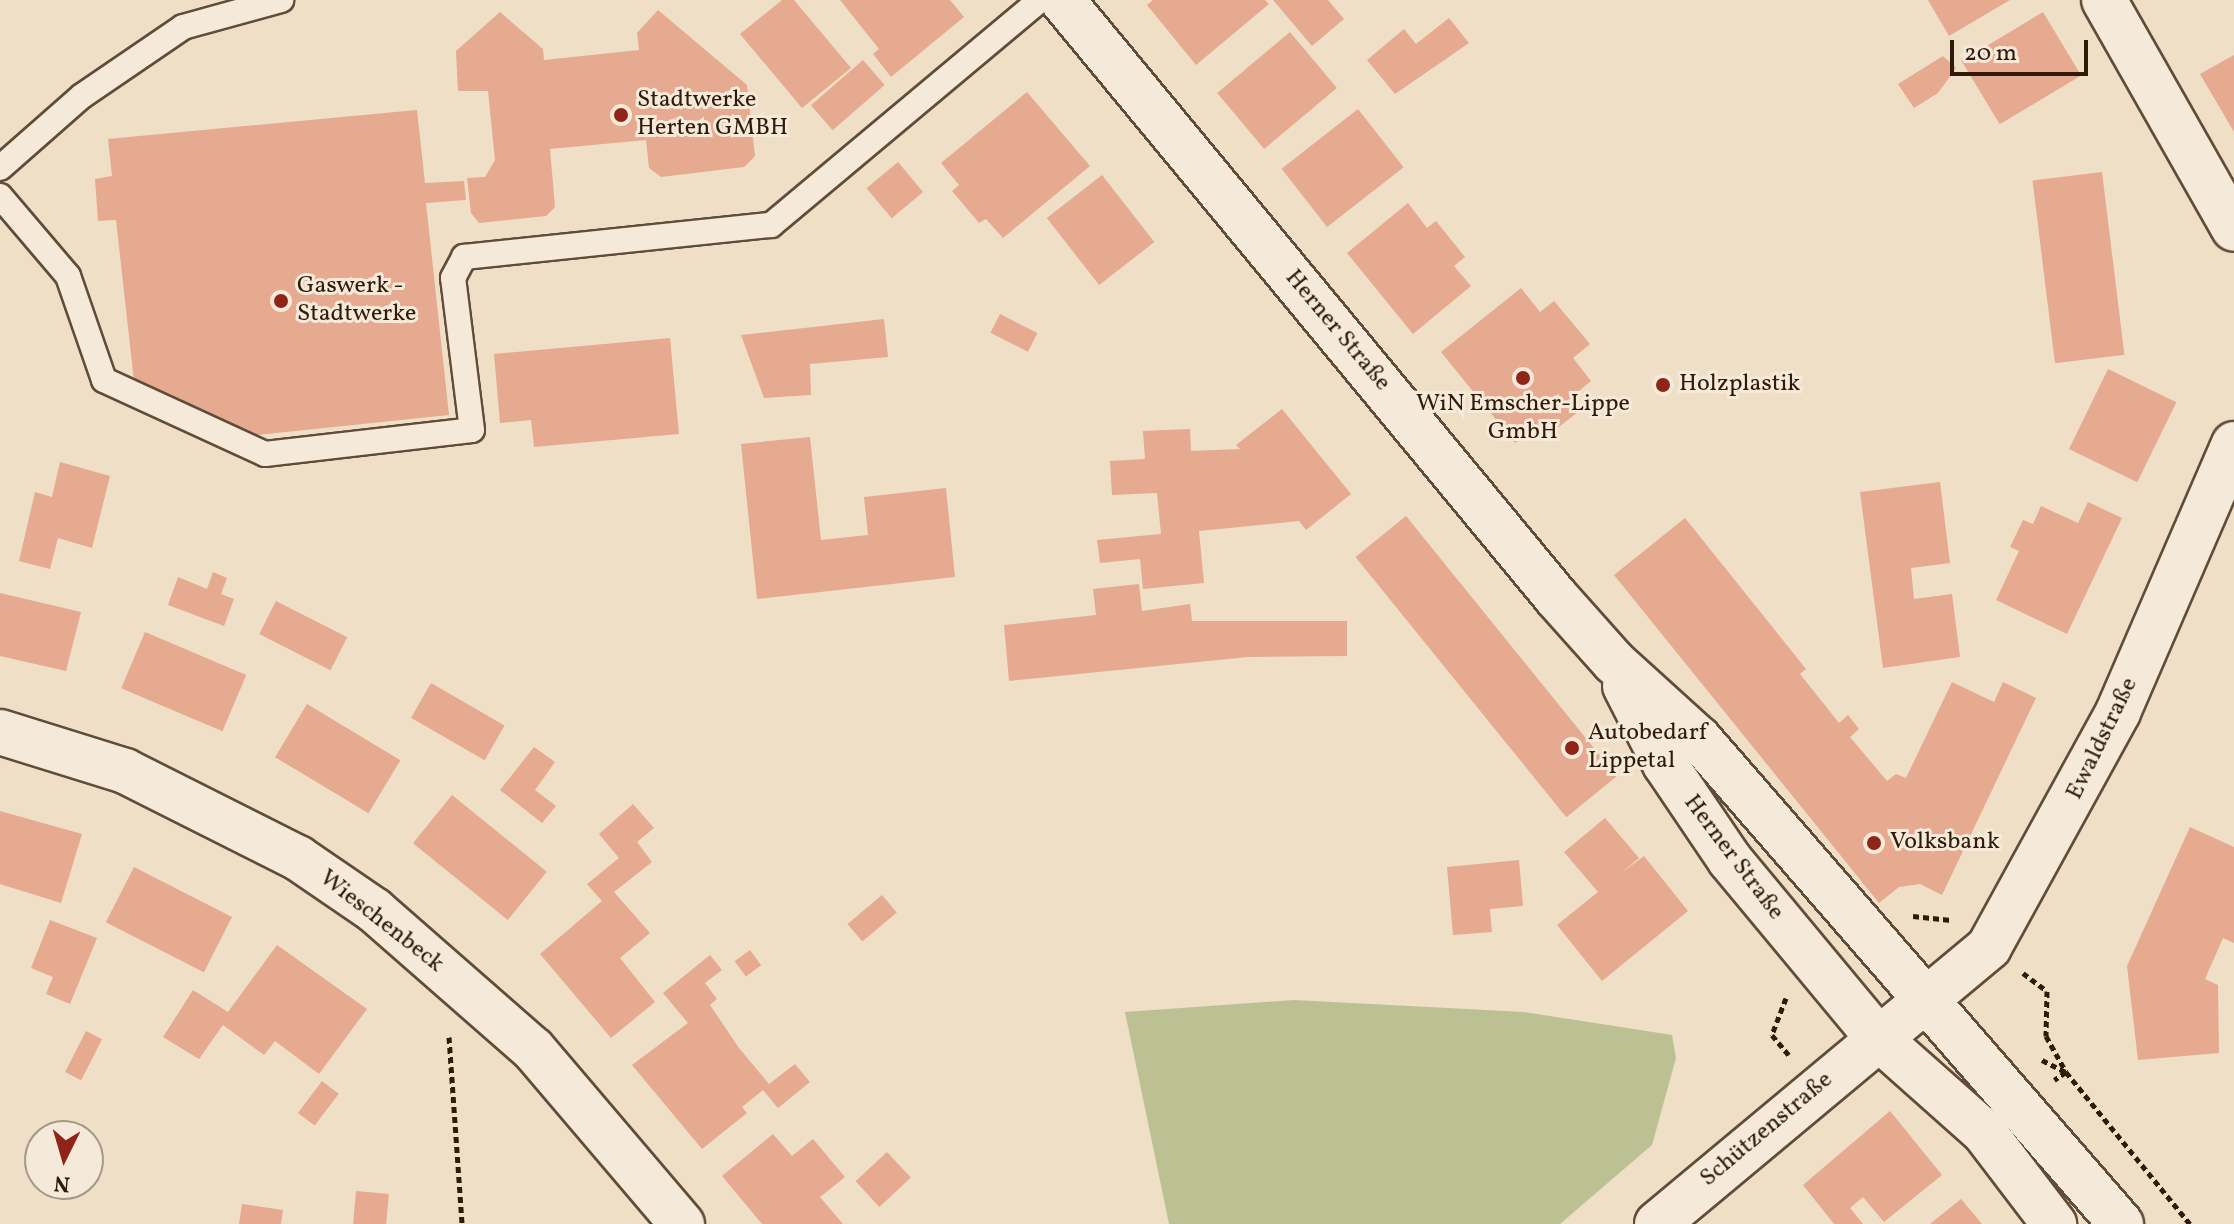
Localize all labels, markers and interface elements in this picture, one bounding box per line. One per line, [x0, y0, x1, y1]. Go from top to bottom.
scale bar [1954, 24, 2092, 74]
text: 20 m [1964, 37, 2017, 71]
place label: Stadtwerke Herten GMBH [637, 87, 788, 143]
marker: Stadtwerke Herten GMBH [612, 106, 630, 124]
street label: Herner Straße [1278, 264, 1396, 398]
place label: Gaswerk - Stadtwerke [297, 273, 416, 329]
marker: Gaswerk - Stadtwerke [272, 292, 290, 310]
marker: WiN Emscher-Lippe GmbH [1514, 369, 1532, 387]
place label: Holzplastik [1679, 371, 1800, 399]
marker: Holzplastik [1654, 376, 1672, 394]
place label: WiN Emscher-Lippe GmbH [1416, 391, 1630, 447]
street label: Ewaldstraße [2061, 673, 2145, 805]
place label: Autobedarf Lippetal [1588, 720, 1707, 776]
marker: Autobedarf Lippetal [1563, 739, 1581, 757]
street label: Herner Straße [1677, 790, 1789, 926]
place label: Volksbank [1890, 829, 2000, 857]
marker: Volksbank [1865, 834, 1883, 852]
street label: Wieschenbeck [313, 864, 449, 980]
street label: Schützenstraße [1695, 1066, 1839, 1194]
north arrow [24, 1120, 104, 1200]
text: N [53, 1166, 71, 1199]

